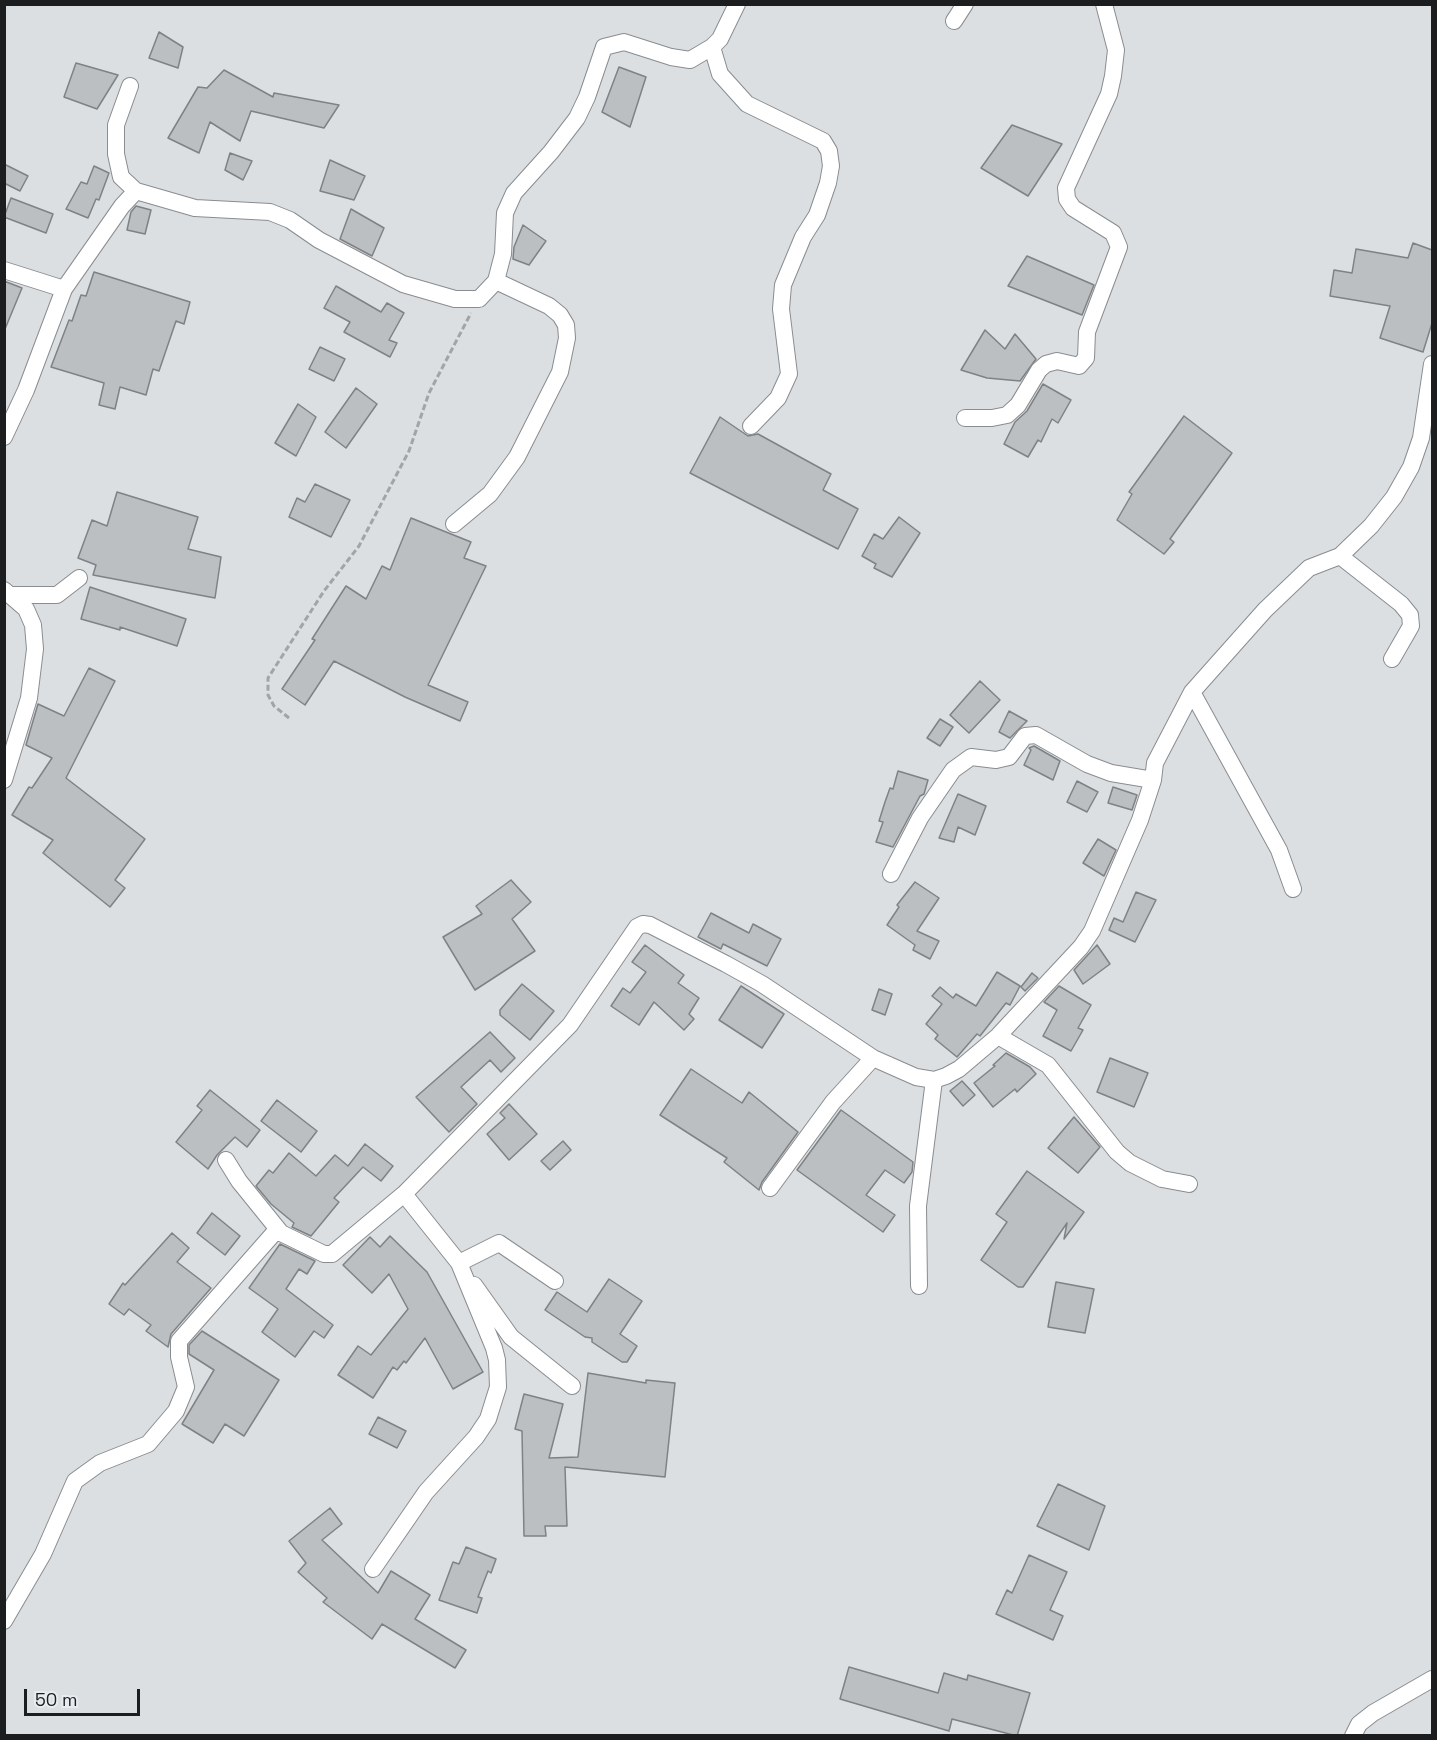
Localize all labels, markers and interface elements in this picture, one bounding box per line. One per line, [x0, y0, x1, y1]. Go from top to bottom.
scale bar [27, 1677, 142, 1715]
text: 50 m [35, 1688, 77, 1711]

